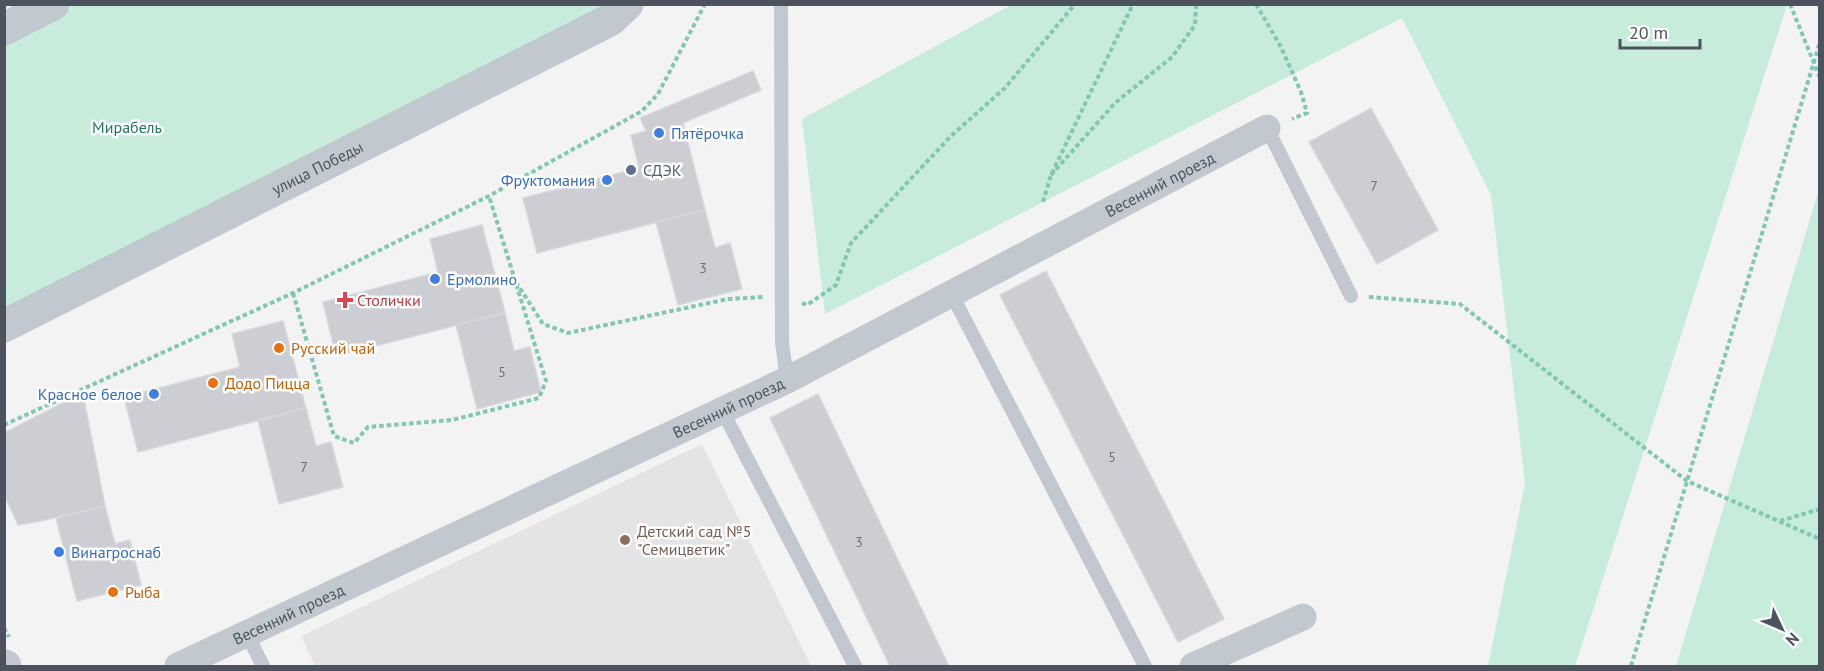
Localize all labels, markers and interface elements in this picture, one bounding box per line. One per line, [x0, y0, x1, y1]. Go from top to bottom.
scale bar [1620, 12, 1700, 50]
text: 20 m [1629, 21, 1668, 44]
park label: Мирабель [92, 117, 162, 137]
place label: Пятёрочка [671, 123, 744, 143]
marker: Пятёрочка [652, 126, 666, 140]
street label: улица Победы [268, 136, 366, 199]
street label: Весенний проезд [1102, 147, 1218, 221]
place label: СДЭК [643, 160, 682, 180]
marker: СДЭК [624, 163, 638, 177]
place label: Фруктомания [501, 170, 595, 190]
marker: Фруктомания [600, 173, 614, 187]
house number: 7 [1370, 177, 1378, 195]
house number: 3 [699, 259, 707, 277]
place label: Ермолино [447, 269, 517, 289]
marker: Ермолино [428, 272, 442, 286]
place label: Столички [357, 290, 421, 310]
marker: Столички [338, 293, 352, 307]
place label: Русский чай [291, 338, 375, 358]
marker: Русский чай [272, 341, 286, 355]
house number: 5 [498, 363, 506, 381]
place label: Додо Пицца [225, 373, 310, 393]
street label: Весенний проезд [669, 373, 788, 442]
marker: Додо Пицца [206, 376, 220, 390]
place label: Красное белое [38, 384, 142, 404]
marker: Красное белое [147, 387, 161, 401]
house number: 5 [1108, 448, 1116, 466]
house number: 7 [300, 458, 308, 476]
place label: Детский сад №5 "Семицветик" [637, 521, 751, 559]
marker: Детский сад №5 "Семицветик" [618, 533, 632, 547]
house number: 3 [855, 533, 863, 551]
place label: Винагроснаб [71, 542, 161, 562]
marker: Винагроснаб [52, 545, 66, 559]
street label: Весенний проезд [229, 579, 348, 649]
place label: Рыба [125, 582, 160, 602]
marker: Рыба [106, 585, 120, 599]
north arrow [1752, 599, 1812, 659]
text: N [1782, 629, 1804, 650]

